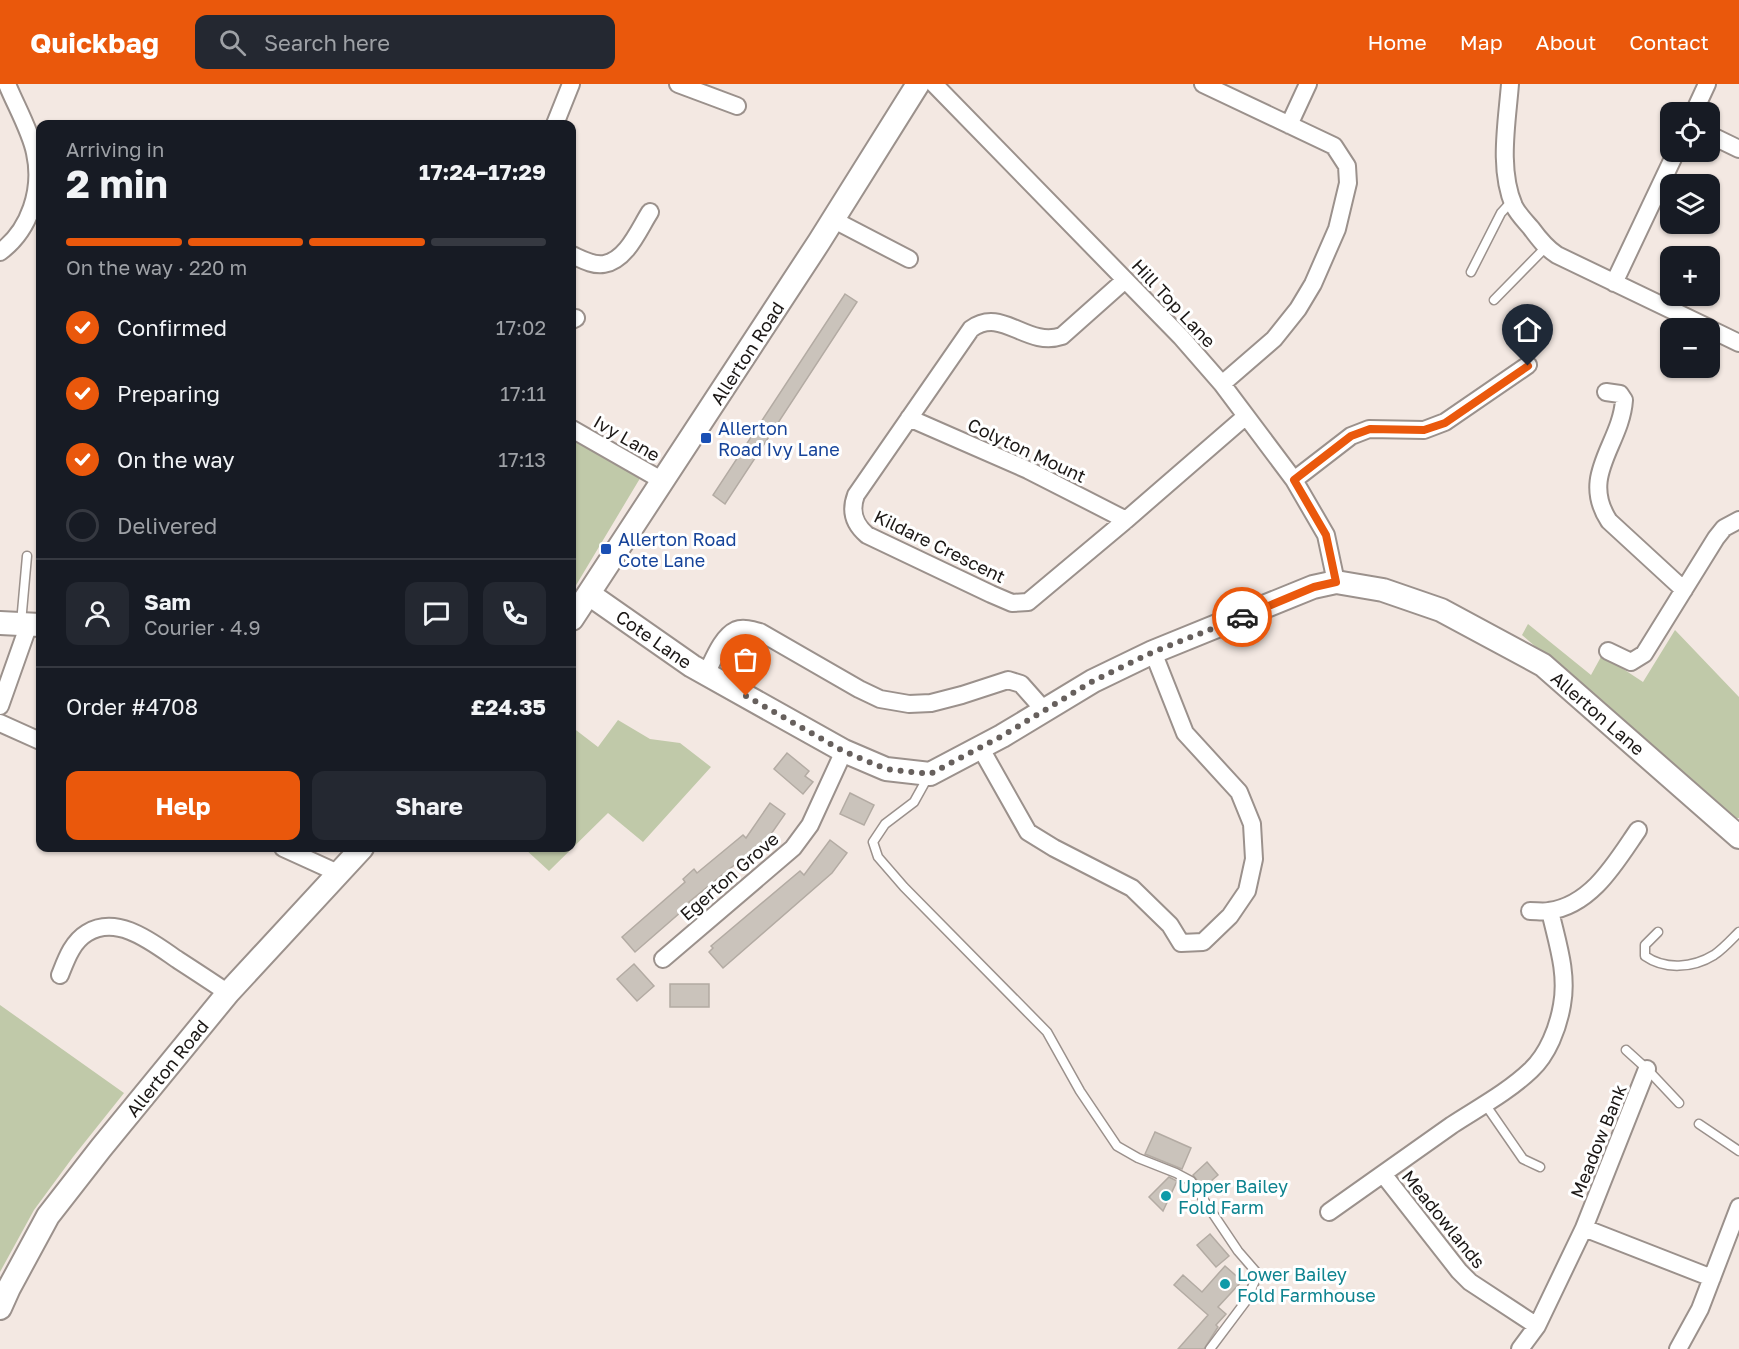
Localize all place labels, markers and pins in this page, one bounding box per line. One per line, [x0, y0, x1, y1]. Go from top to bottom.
pin [1502, 304, 1553, 366]
place label: Allerton Road Ivy Lane [718, 417, 840, 460]
marker: Allerton Road Ivy Lane [699, 431, 713, 445]
place label: Allerton Road Cote Lane [618, 528, 737, 571]
marker: Allerton Road Cote Lane [599, 542, 613, 556]
pin [720, 634, 771, 696]
place label: Upper Bailey Fold Farm [1178, 1175, 1288, 1218]
marker: Upper Bailey Fold Farm [1159, 1189, 1173, 1203]
place label: Lower Bailey Fold Farmhouse [1237, 1263, 1376, 1306]
marker: Lower Bailey Fold Farmhouse [1218, 1277, 1232, 1291]

